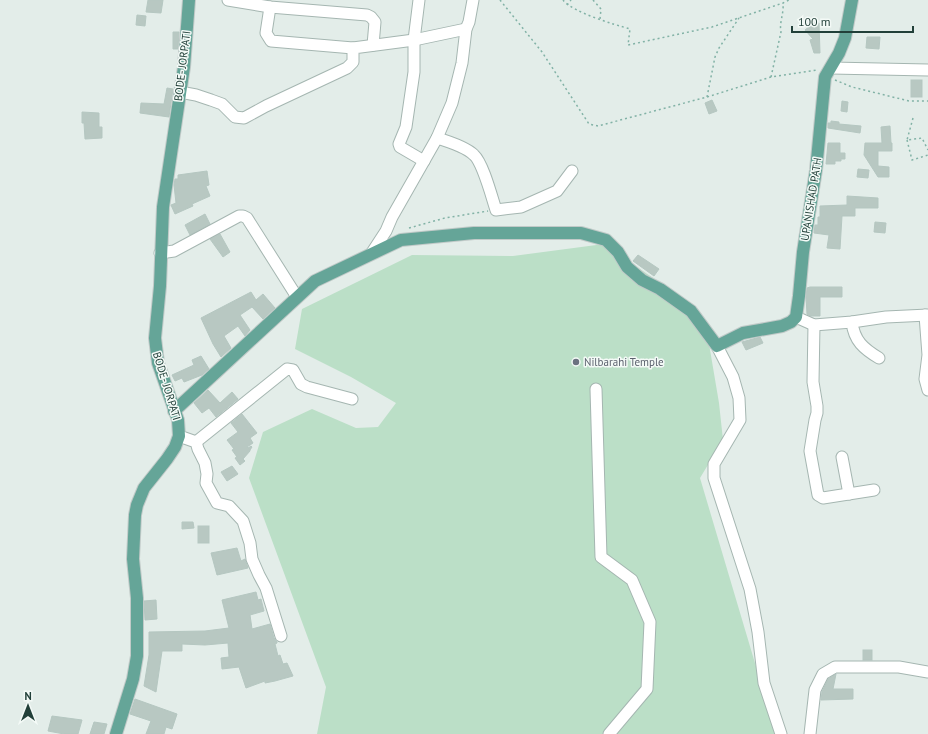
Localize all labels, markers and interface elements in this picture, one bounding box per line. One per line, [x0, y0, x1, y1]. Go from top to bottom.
scale bar [792, 8, 913, 34]
text: 100 m [798, 14, 831, 29]
street label: BODE- JORPATI [171, 30, 193, 102]
street label: UPANISHAD PATH [798, 156, 824, 242]
street label: BODE- JORPATI [150, 350, 184, 422]
place label: Nilbarahi Temple [584, 355, 664, 369]
marker: Nilbarahi Temple [571, 357, 581, 367]
north arrow [8, 686, 48, 726]
text: N [24, 689, 32, 703]

